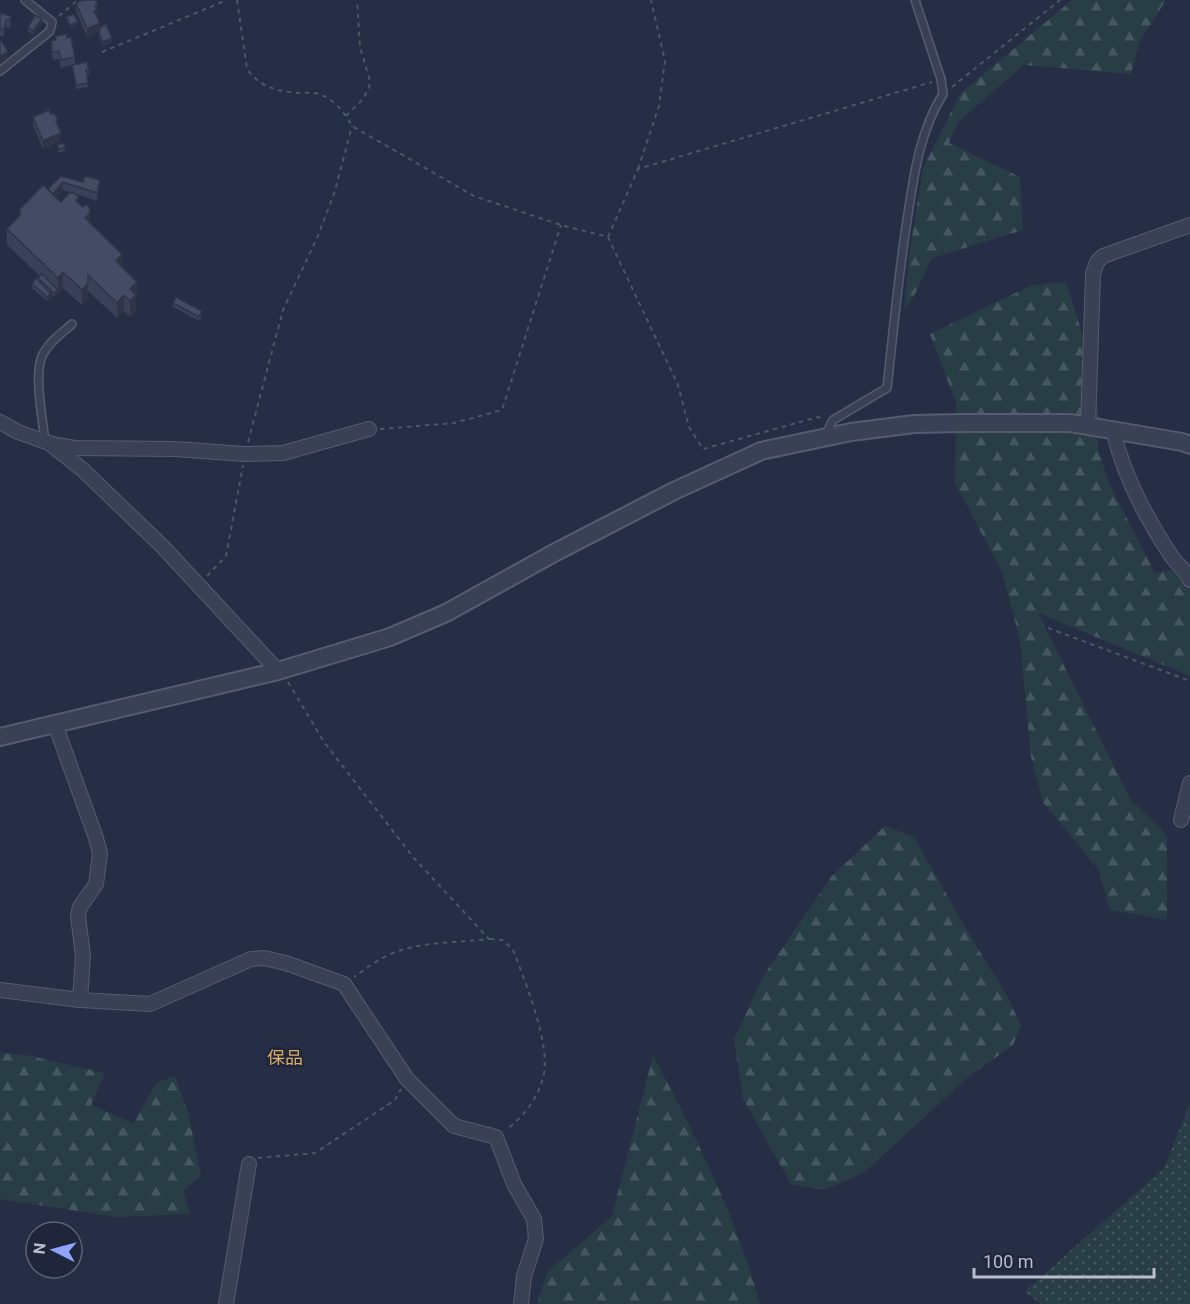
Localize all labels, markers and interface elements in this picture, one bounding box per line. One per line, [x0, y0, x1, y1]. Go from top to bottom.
district label: 保品 [267, 1047, 303, 1068]
north arrow [24, 1220, 84, 1280]
scale bar [974, 1241, 1154, 1279]
text: N [30, 1242, 50, 1255]
text: 100 m [983, 1251, 1034, 1272]

